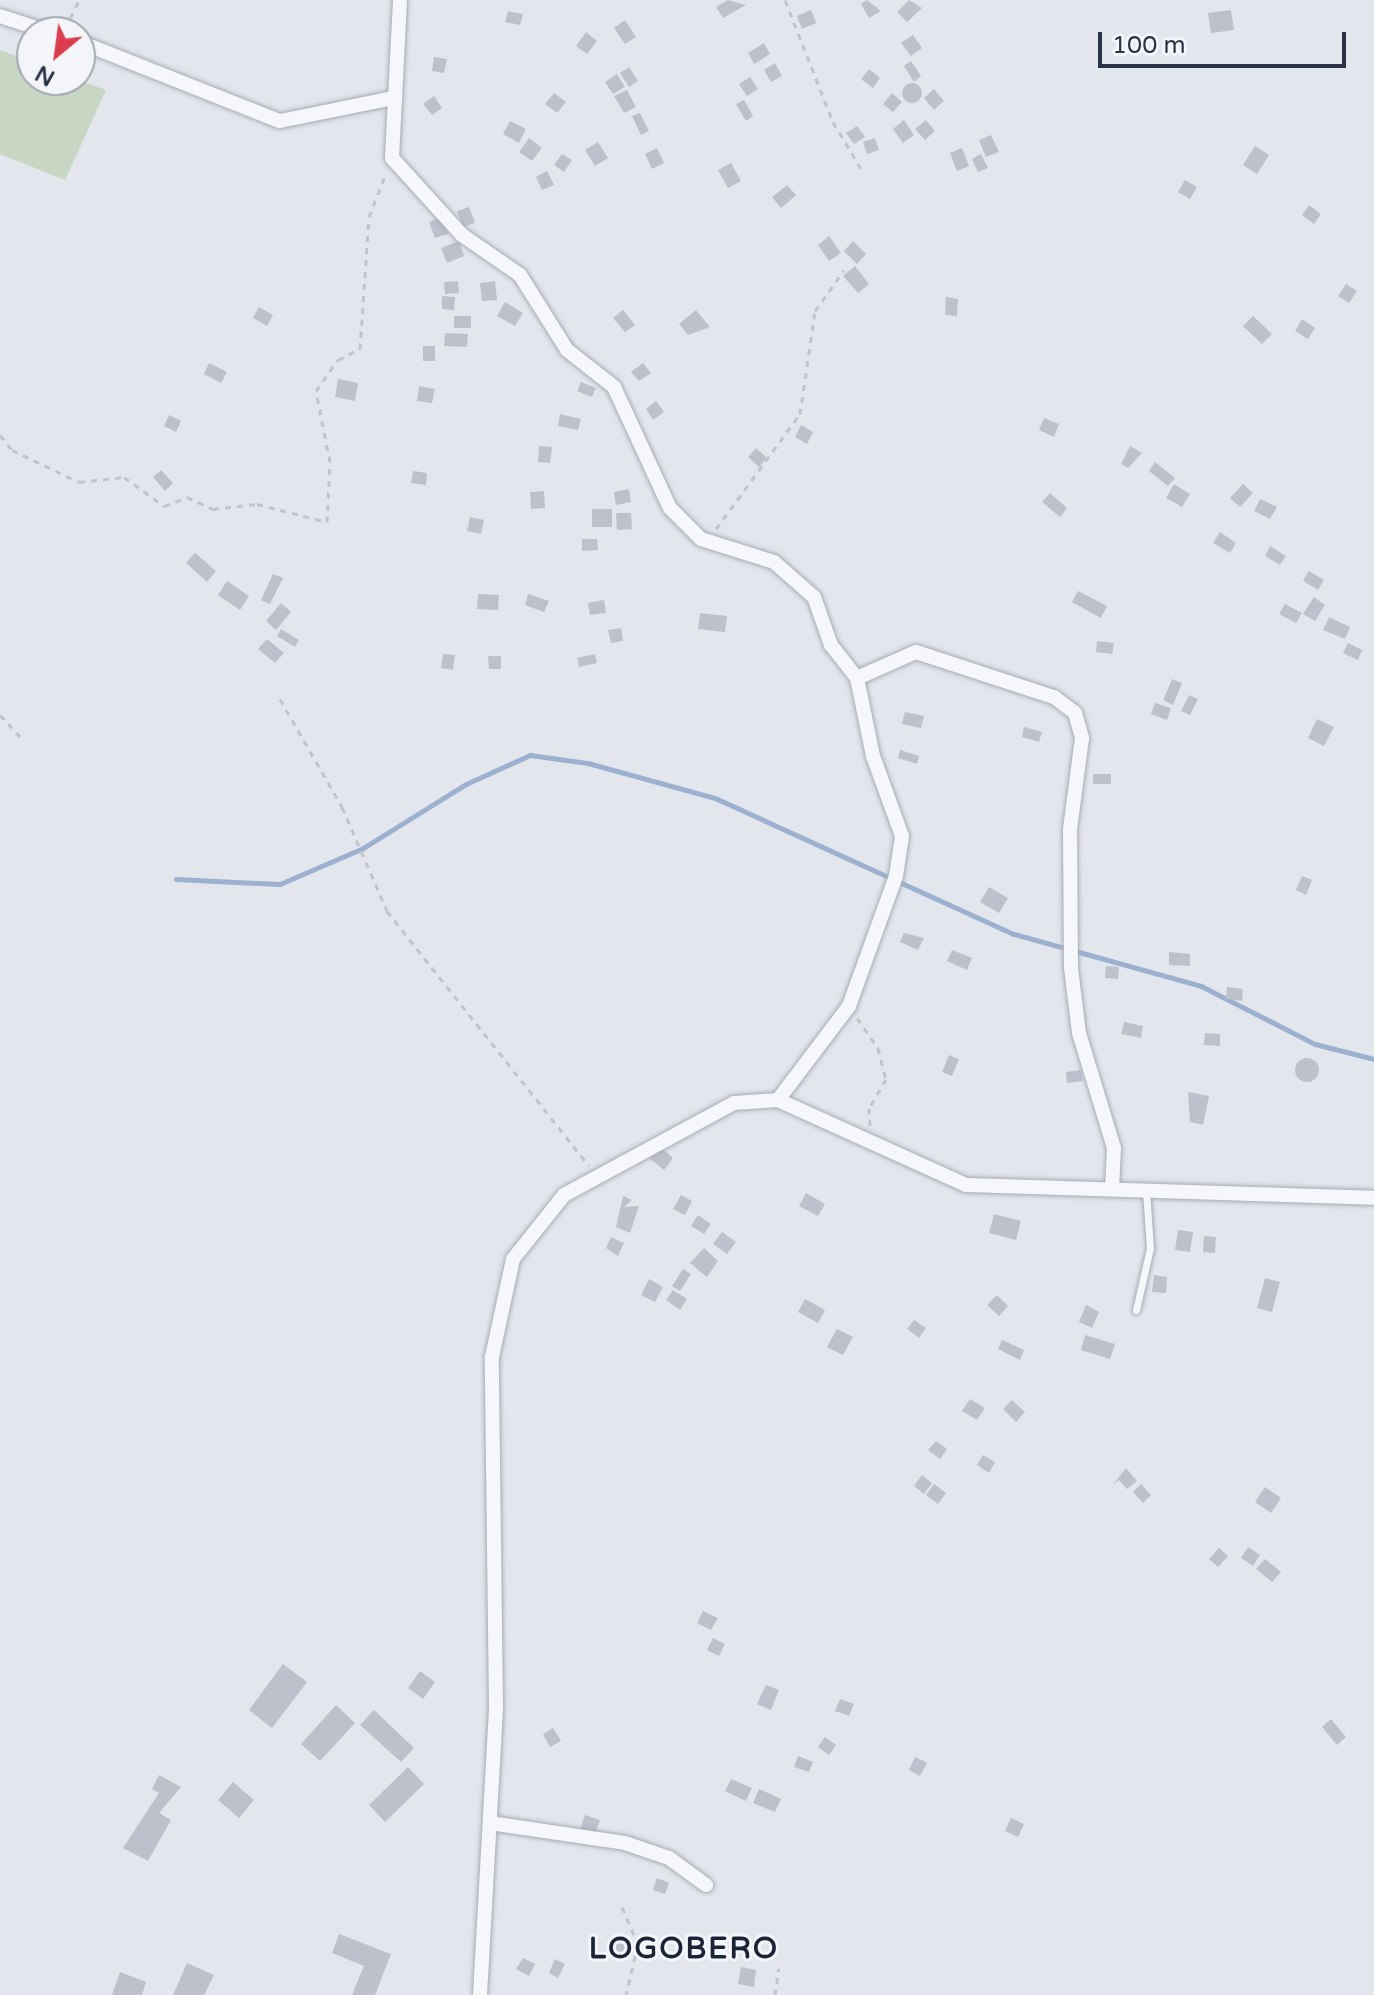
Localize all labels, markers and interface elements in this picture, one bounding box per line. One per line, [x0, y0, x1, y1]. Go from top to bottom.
north arrow [16, 16, 96, 96]
scale bar [1102, 16, 1350, 66]
text: 100 m [1112, 31, 1186, 60]
text: N [31, 60, 59, 91]
district label: LOGOBERO [589, 1931, 779, 1967]

